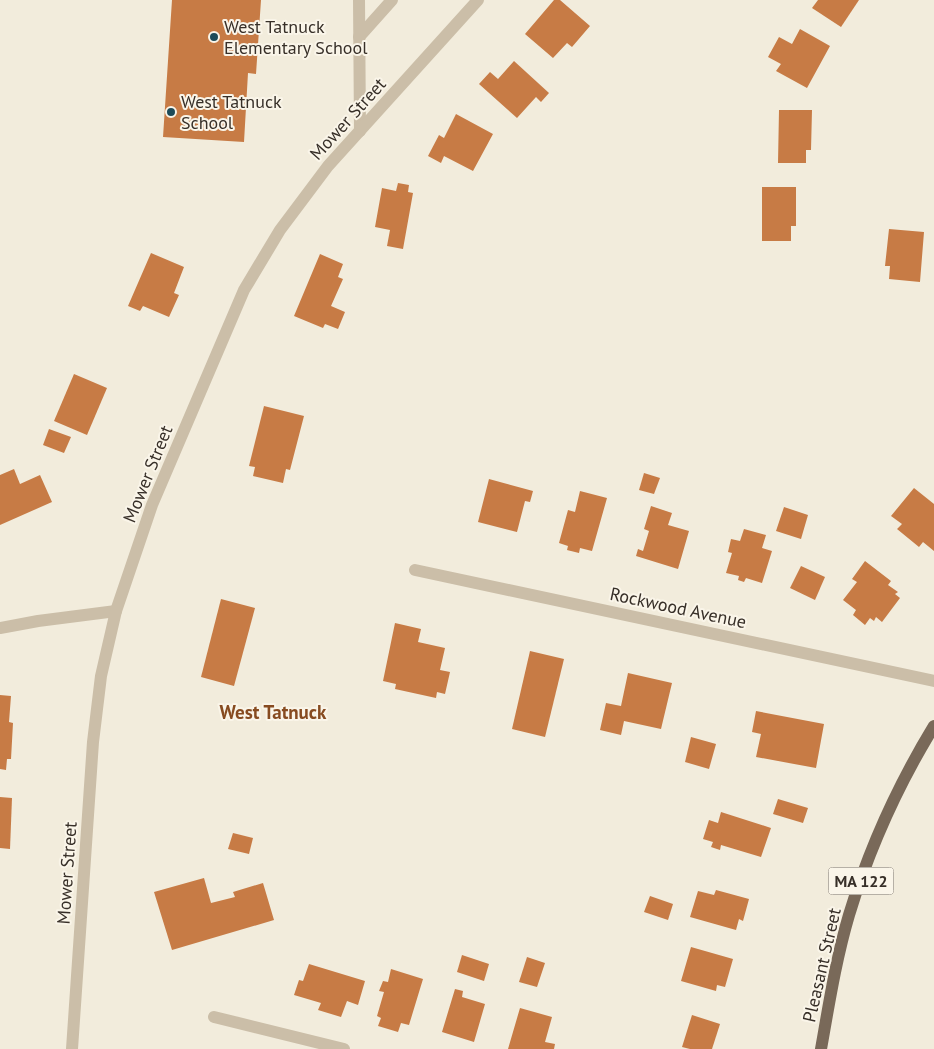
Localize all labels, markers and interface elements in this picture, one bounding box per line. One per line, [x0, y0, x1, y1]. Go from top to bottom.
place label: West Tatnuck Elementary School [224, 15, 368, 59]
marker: West Tatnuck Elementary School [208, 31, 220, 43]
street label: Mower Street [305, 73, 391, 165]
place label: West Tatnuck School [181, 90, 282, 134]
marker: West Tatnuck School [165, 106, 177, 118]
street label: Mower Street [118, 422, 177, 526]
street label: Rockwood Avenue [608, 582, 748, 633]
district label: West Tatnuck [220, 700, 327, 724]
street label: Mower Street [51, 821, 82, 925]
road number: MA 122 [828, 868, 894, 894]
street label: Pleasant Street [797, 905, 846, 1024]

